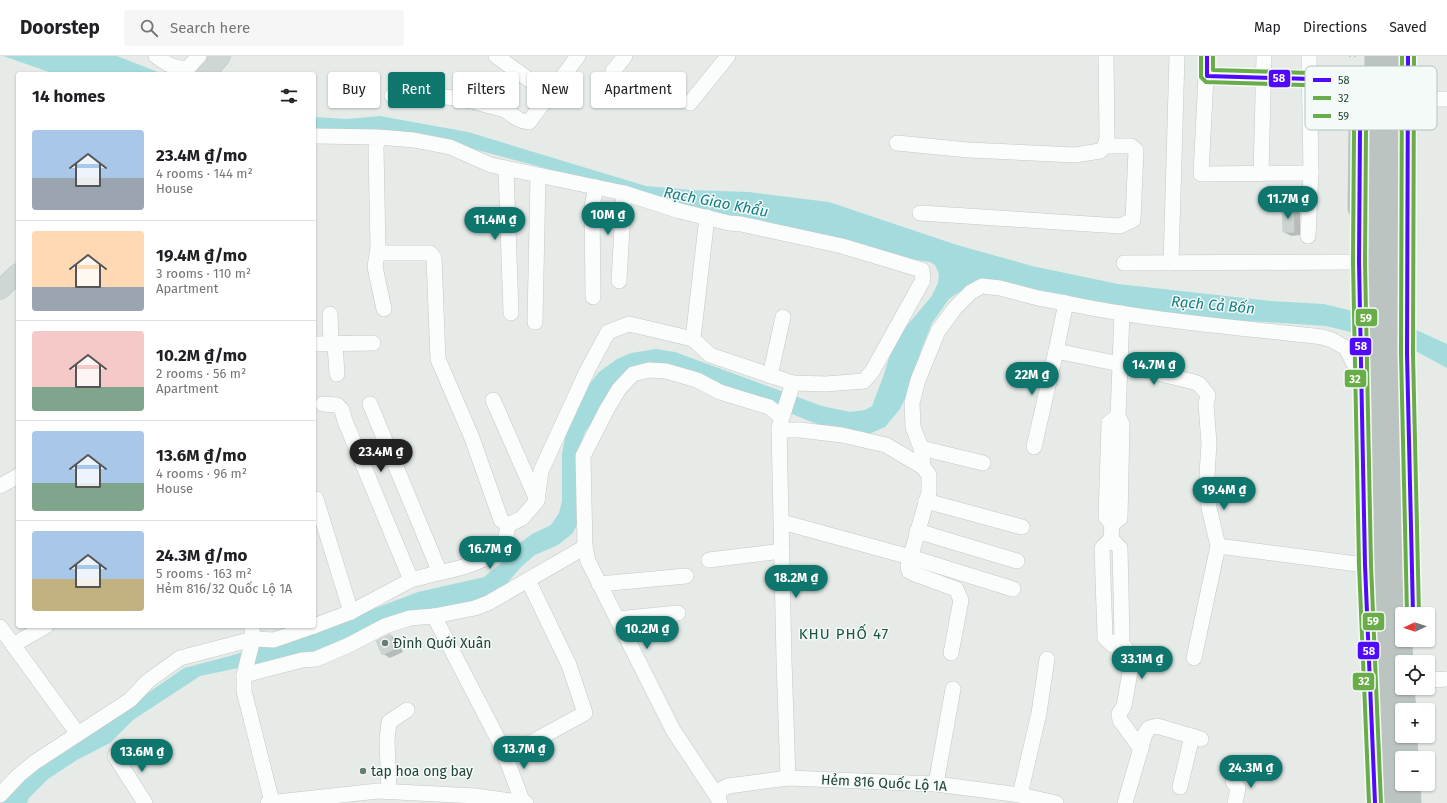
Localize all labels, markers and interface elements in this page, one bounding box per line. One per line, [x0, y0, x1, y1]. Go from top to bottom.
search box [124, 10, 404, 46]
text: Doorstep [20, 16, 100, 39]
icon: search [138, 17, 160, 39]
text: Search here [170, 19, 250, 37]
text: Map [1254, 19, 1281, 36]
text: Directions [1303, 19, 1367, 36]
text: Saved [1389, 19, 1427, 36]
legend [1305, 66, 1437, 130]
line badge: 58 [1268, 69, 1291, 88]
chip: Buy [328, 72, 380, 108]
chip: Rent [388, 72, 445, 108]
chip: Filters [453, 72, 519, 108]
chip: New [527, 72, 583, 108]
chip: Apartment [591, 72, 686, 108]
text: 58 [1273, 72, 1286, 85]
text: 58 [1338, 74, 1350, 87]
icon: filters [278, 85, 300, 107]
text: 14 homes [32, 86, 105, 107]
text: 32 [1338, 92, 1349, 105]
text: 59 [1338, 110, 1349, 123]
text: 23.4M ₫/mo [156, 145, 247, 166]
icon: home [64, 146, 112, 194]
text: 4 rooms · 144 m² [156, 166, 253, 181]
text: House [156, 181, 193, 196]
water label: Rạch Giao Khẩu [662, 183, 770, 221]
pin: 11.7M ₫ [1251, 186, 1325, 220]
text: 11.7M ₫ [1267, 191, 1309, 206]
pin: 10M ₫ [580, 202, 636, 236]
pin: 11.4M ₫ [458, 207, 532, 241]
text: 10M ₫ [591, 207, 625, 222]
text: 11.4M ₫ [473, 212, 517, 227]
text: 19.4M ₫/mo [156, 245, 247, 266]
icon: home [64, 247, 112, 295]
text: 3 rooms · 110 m² [156, 266, 251, 281]
text: Apartment [156, 281, 218, 296]
water label: Rạch Cả Bốn [1170, 292, 1256, 318]
line badge: 59 [1355, 308, 1378, 327]
text: 59 [1360, 312, 1372, 325]
line badge: 58 [1349, 337, 1372, 356]
text: 58 [1355, 340, 1368, 353]
text: 10.2M ₫/mo [156, 345, 247, 366]
icon: home [64, 347, 112, 395]
pin: 14.7M ₫ [1117, 352, 1191, 386]
text: 14.7M ₫ [1132, 357, 1176, 372]
pin: 22M ₫ [1004, 362, 1060, 396]
text: 2 rooms · 56 m² [156, 366, 246, 381]
text: 22M ₫ [1015, 367, 1049, 382]
line badge: 32 [1344, 369, 1367, 388]
text: 32 [1348, 373, 1361, 386]
text: Apartment [156, 381, 218, 396]
pin: 23.4M ₫ [344, 439, 418, 473]
text: 23.4M ₫ [359, 444, 403, 459]
text: 13.6M ₫/mo [156, 445, 247, 466]
icon: home [64, 447, 112, 495]
text: 4 rooms · 96 m² [156, 466, 247, 481]
pin: 19.4M ₫ [1187, 477, 1261, 511]
text: House [156, 481, 193, 496]
text: 19.4M ₫ [1202, 482, 1246, 497]
pin: 16.7M ₫ [453, 536, 527, 570]
text: 16.7M ₫ [468, 541, 512, 556]
text: 24.3M ₫/mo [156, 545, 247, 566]
icon: home [64, 547, 112, 595]
pin: 18.2M ₫ [759, 565, 833, 599]
text: 5 rooms · 163 m² [156, 566, 252, 581]
text: 18.2M ₫ [774, 570, 818, 585]
text: Hẻm 816/32 Quốc Lộ 1A [156, 581, 292, 596]
north arrow [1395, 607, 1435, 647]
map controls [1395, 607, 1435, 791]
line badge: 59 [1362, 612, 1385, 631]
text: 59 [1367, 615, 1379, 628]
pin: 10.2M ₫ [610, 616, 684, 650]
text: 10.2M ₫ [625, 621, 669, 636]
district label: KHU PHỐ 47 [799, 623, 889, 643]
place label: Đình Quới Xuân [393, 635, 491, 652]
marker: Đình Quới Xuân [380, 638, 390, 648]
line badge: 58 [1357, 641, 1380, 660]
text: 58 [1363, 645, 1376, 658]
pin: 33.1M ₫ [1105, 646, 1179, 680]
text: 33.1M ₫ [1121, 651, 1163, 666]
button: locate [1395, 655, 1435, 695]
line badge: 32 [1352, 672, 1375, 691]
text: 32 [1357, 675, 1370, 688]
button: + [1395, 703, 1435, 743]
pin: 13.7M ₫ [487, 736, 561, 770]
pin: 13.6M ₫ [105, 739, 179, 773]
text: 13.7M ₫ [502, 741, 546, 756]
text: 13.6M ₫ [120, 744, 164, 759]
button: − [1395, 751, 1435, 791]
pin: 24.3M ₫ [1214, 755, 1288, 789]
text: 24.3M ₫ [1229, 760, 1273, 775]
place label: tap hoa ong bay [371, 763, 473, 780]
marker: tap hoa ong bay [358, 766, 368, 776]
street label: Hẻm 816 Quốc Lộ 1A [820, 770, 948, 795]

